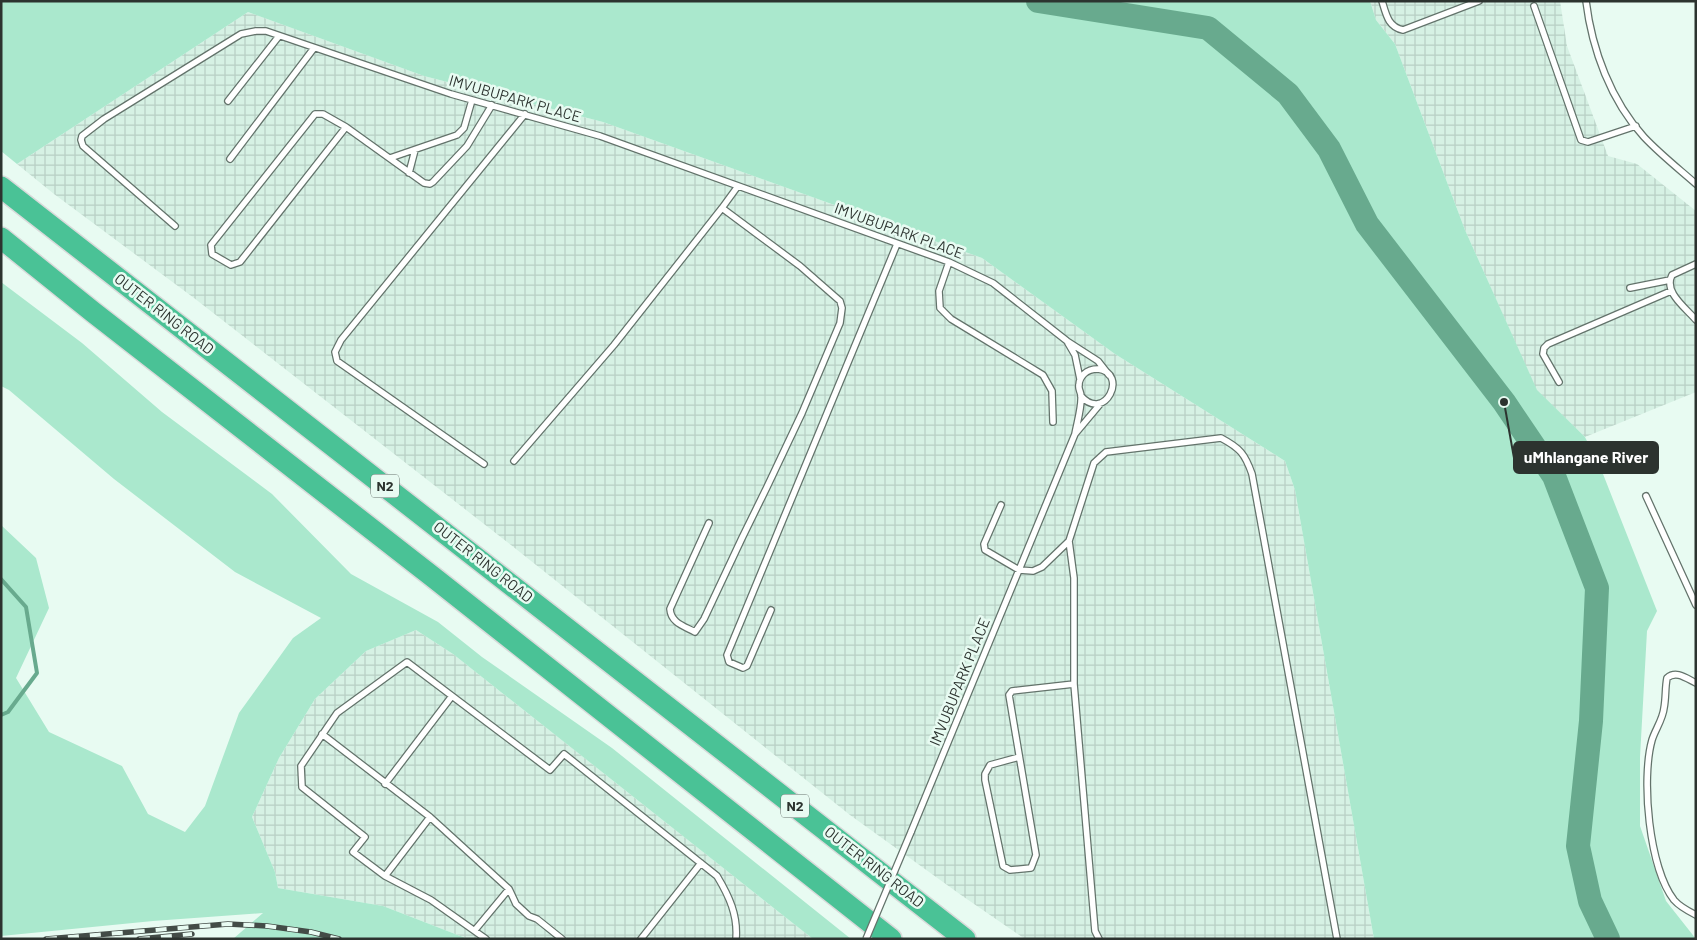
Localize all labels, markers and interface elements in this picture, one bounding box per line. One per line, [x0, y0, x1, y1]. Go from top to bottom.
street label: IMVUBUPARK PLACE [447, 71, 583, 125]
street label: IMVUBUPARK PLACE [832, 198, 967, 262]
street label: OUTER RING ROAD [111, 269, 218, 358]
callout: uMhlangane River [1514, 442, 1658, 473]
text: uMhlangane River [1524, 447, 1648, 466]
road number: N2 [371, 474, 399, 498]
street label: OUTER RING ROAD [430, 517, 537, 606]
street label: IMVUBUPARK PLACE [925, 615, 993, 748]
road number: N2 [781, 794, 809, 818]
street label: OUTER RING ROAD [821, 822, 928, 911]

